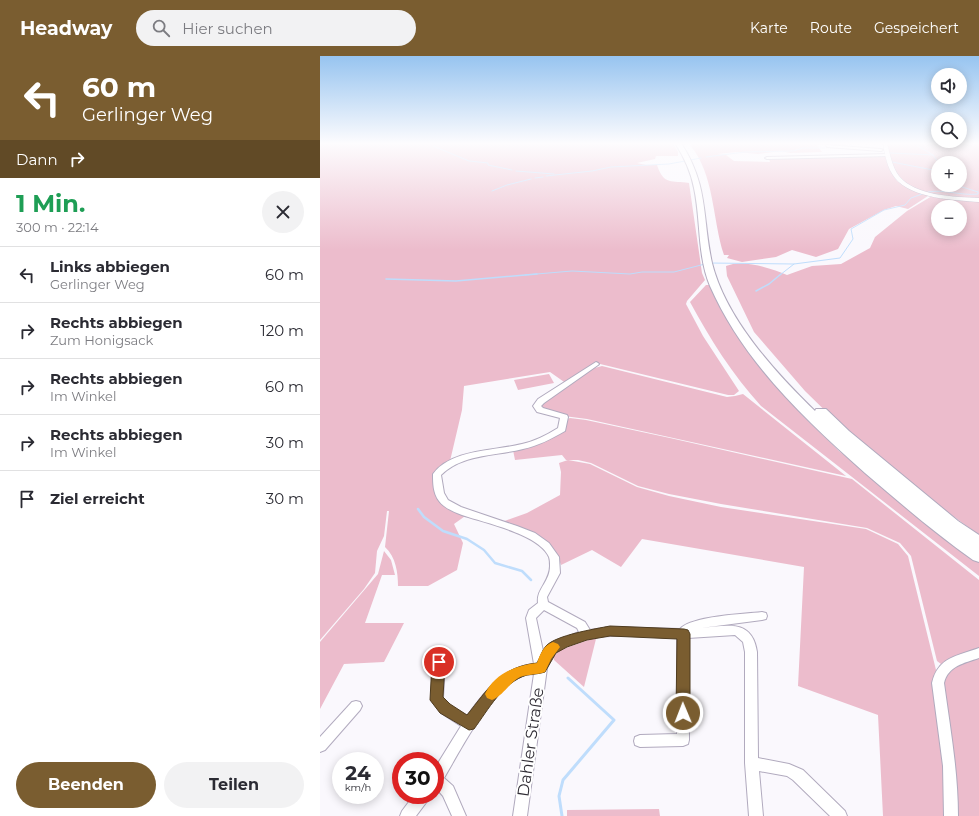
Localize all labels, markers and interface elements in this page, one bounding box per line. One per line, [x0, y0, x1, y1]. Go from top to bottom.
search box [136, 10, 416, 46]
text: Headway [20, 17, 112, 40]
icon: search [150, 17, 172, 39]
text: Hier suchen [182, 19, 273, 38]
text: Karte [750, 19, 788, 37]
text: Route [810, 19, 852, 37]
text: Gespeichert [874, 19, 959, 37]
map controls [931, 68, 967, 236]
button: sound [931, 68, 967, 104]
text: 60 m [82, 70, 156, 104]
icon: left [16, 72, 68, 124]
text: Gerlinger Weg [82, 104, 213, 126]
button: search [931, 112, 967, 148]
icon: right [66, 148, 88, 170]
text: Dann [16, 150, 58, 169]
button: + [931, 156, 967, 192]
text: 1 Min. [16, 189, 85, 218]
button: close [262, 191, 304, 233]
button: − [931, 200, 967, 236]
text: 300 m · 22:14 [16, 219, 99, 235]
text: Links abbiegen [50, 257, 170, 276]
icon: left [16, 264, 38, 286]
text: 60 m [265, 265, 304, 284]
text: Gerlinger Weg [50, 276, 145, 292]
text: Rechts abbiegen [50, 313, 183, 332]
icon: right [16, 320, 38, 342]
text: 120 m [260, 321, 304, 340]
text: Zum Honigsack [50, 332, 153, 348]
text: Rechts abbiegen [50, 369, 183, 388]
icon: right [16, 376, 38, 398]
text: 60 m [265, 377, 304, 396]
text: Im Winkel [50, 388, 116, 404]
text: Rechts abbiegen [50, 425, 183, 444]
icon: right [16, 432, 38, 454]
text: 30 m [266, 433, 304, 452]
text: Im Winkel [50, 444, 116, 460]
icon: arrive [16, 488, 38, 510]
text: Ziel erreicht [50, 489, 145, 508]
text: 30 m [266, 489, 304, 508]
pin [422, 645, 456, 679]
icon: arrive [428, 651, 450, 673]
street label: Dahler Straße [513, 686, 548, 798]
position arrow [662, 692, 704, 734]
speed limit sign: 30 [392, 752, 444, 804]
text: 24 [345, 761, 371, 785]
button: Beenden [16, 762, 156, 808]
button: Teilen [164, 762, 304, 808]
text: km/h [345, 781, 371, 794]

